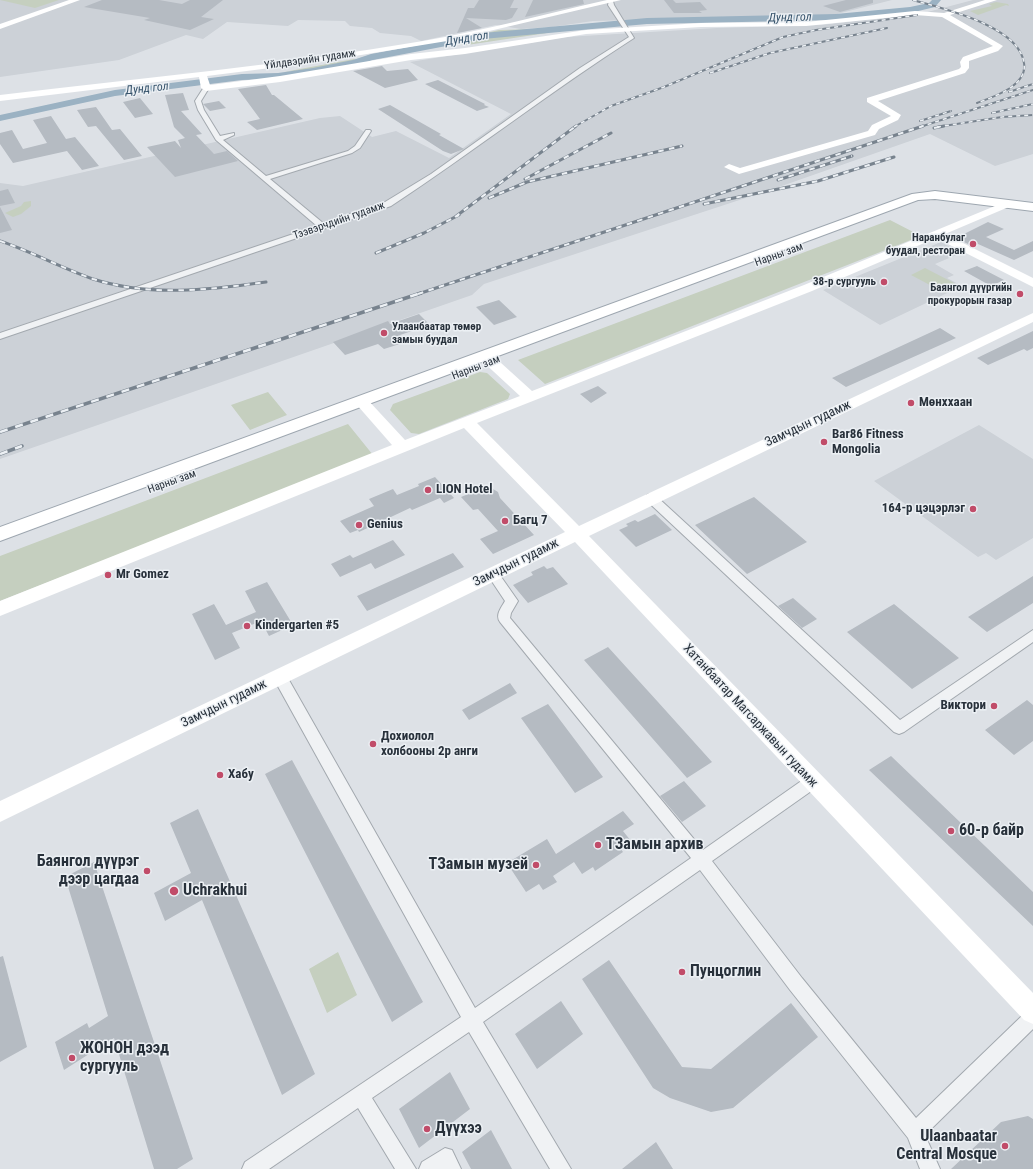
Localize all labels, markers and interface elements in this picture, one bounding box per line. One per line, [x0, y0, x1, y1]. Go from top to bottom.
water label: Дунд гол [768, 10, 812, 26]
water label: Дунд гол [444, 29, 490, 49]
street label: Yйлдвэрийн гудамж [263, 47, 357, 73]
water label: Дунд гол [125, 80, 169, 98]
street label: Тээвэрчдийн гудамж [291, 199, 387, 243]
place label: Наранбулаг буудал, ресторан [886, 231, 965, 257]
marker: Наранбулаг буудал, ресторан [968, 239, 978, 249]
street label: Нарны зам [753, 240, 805, 270]
place label: 38-р сургууль [813, 275, 876, 289]
marker: 38-р сургууль [879, 277, 889, 287]
place label: Баянгол дүүргийн прокурорын газар [928, 281, 1012, 307]
marker: Баянгол дүүргийн прокурорын газар [1015, 289, 1025, 299]
place label: Улаанбаатар төмөр замын буудал [392, 320, 481, 346]
marker: Улаанбаатар төмөр замын буудал [379, 328, 389, 338]
street label: Нарны зам [450, 353, 502, 383]
place label: Мөнххаан [919, 395, 972, 411]
street label: Замчдын гудамж [763, 397, 853, 451]
marker: Мөнххаан [906, 398, 916, 408]
place label: Bar86 Fitness Mongolia [832, 427, 904, 458]
marker: Bar86 Fitness Mongolia [819, 437, 829, 447]
street label: Нарны зам [146, 467, 198, 497]
place label: LION Hotel [436, 482, 492, 498]
marker: LION Hotel [423, 485, 433, 495]
place label: 164-р цэцэрлэг [882, 501, 965, 517]
marker: 164-р цэцэрлэг [968, 504, 978, 514]
place label: Багц 7 [513, 513, 548, 529]
marker: Багц 7 [500, 516, 510, 526]
place label: Genius [367, 517, 403, 533]
marker: Genius [354, 520, 364, 530]
street label: Замчдын гудамж [471, 536, 561, 590]
place label: Mr Gomez [116, 567, 169, 583]
marker: Mr Gomez [103, 570, 113, 580]
place label: Kindergarten #5 [255, 618, 339, 634]
marker: Kindergarten #5 [242, 621, 252, 631]
street label: Хатанбаатар Магсаржавын гудамж [679, 641, 821, 791]
street label: Замчдын гудамж [179, 677, 269, 731]
place label: Виктори [941, 698, 986, 714]
marker: Виктори [989, 701, 999, 711]
place label: Дохиолол холбооны 2р анги [381, 729, 478, 760]
marker: Дохиолол холбооны 2р анги [368, 739, 378, 749]
place label: Хабу [228, 767, 254, 783]
marker: Хабу [215, 770, 225, 780]
place label: 60-р байр [959, 821, 1024, 841]
marker: 60-р байр [946, 826, 956, 836]
place label: ТЗамын архив [606, 835, 703, 855]
marker: ТЗамын архив [593, 840, 603, 850]
place label: Баянгол дүүрэг дээр цагдаа [37, 852, 139, 890]
place label: ТЗамын музей [428, 855, 528, 875]
marker: ТЗамын музей [531, 860, 541, 870]
marker: Баянгол дүүрэг дээр цагдаа [142, 866, 152, 876]
place label: Uchrakhui [183, 881, 247, 901]
marker: Uchrakhui [168, 885, 180, 897]
place label: Пунцоглин [690, 962, 761, 982]
marker: Пунцоглин [677, 967, 687, 977]
place label: ЖОНОН дээд сургууль [80, 1039, 169, 1077]
marker: ЖОНОН дээд сургууль [67, 1053, 77, 1063]
place label: Дүүхээ [435, 1119, 482, 1139]
marker: Дүүхээ [422, 1124, 432, 1134]
place label: Ulaanbaatar Central Mosque [896, 1127, 997, 1165]
marker: Ulaanbaatar Central Mosque [1000, 1141, 1010, 1151]

